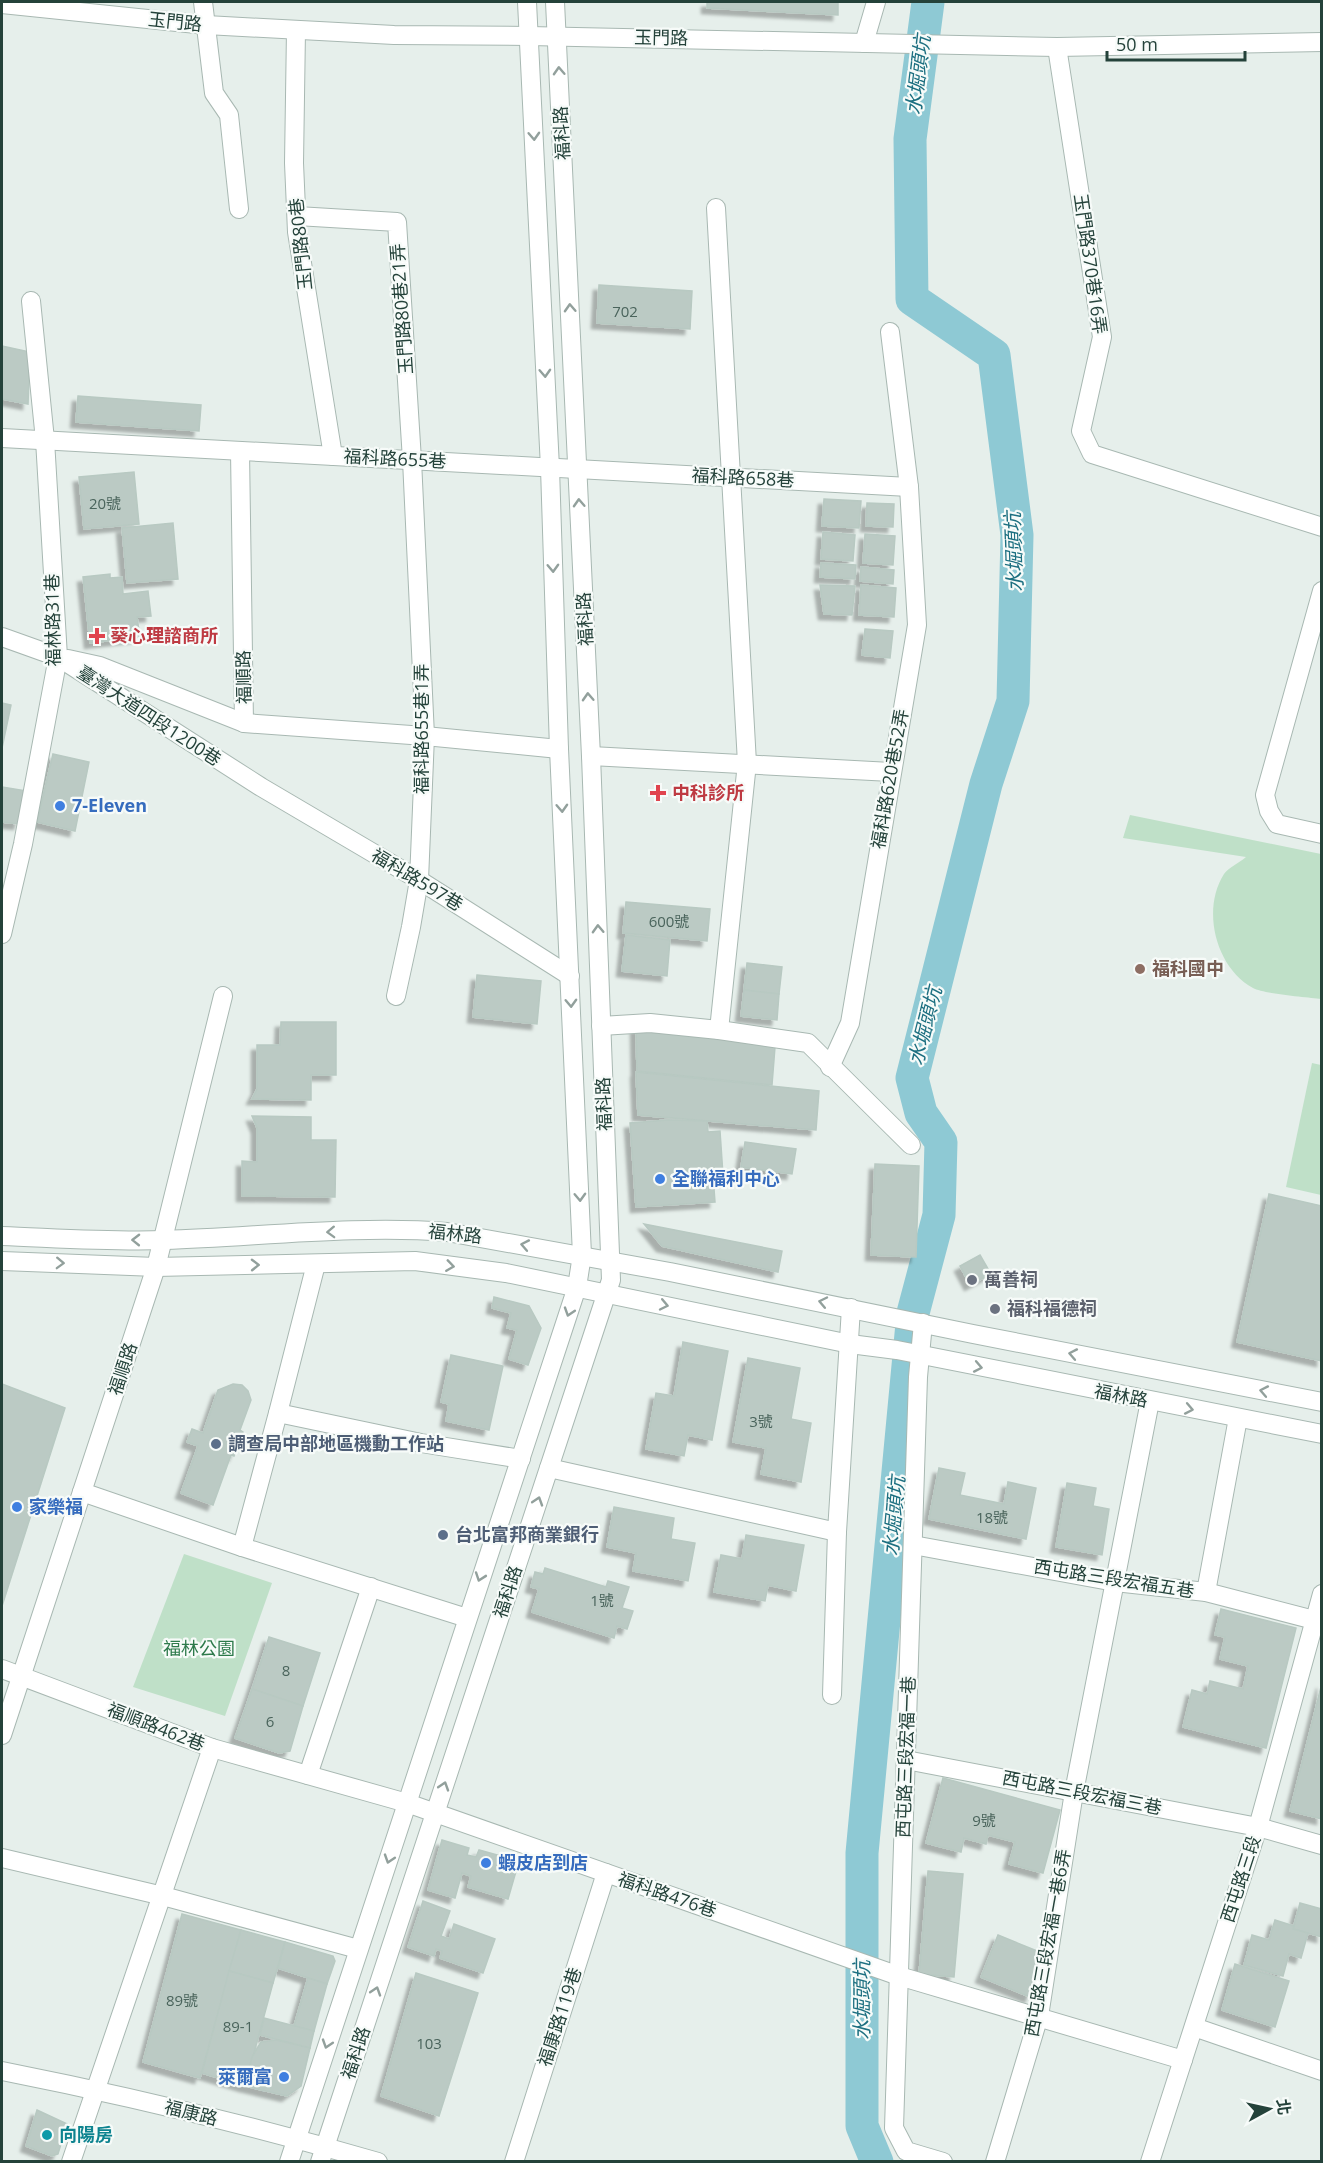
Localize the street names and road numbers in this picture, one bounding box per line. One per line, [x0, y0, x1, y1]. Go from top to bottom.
street label: 玉門路 [147, 6, 203, 36]
street label: 玉門路 [634, 25, 688, 49]
street label: 福科路 [548, 105, 574, 161]
street label: 玉門路370巷16弄 [1069, 192, 1113, 336]
street label: 玉門路80巷 [283, 197, 317, 291]
street label: 玉門路80巷21弄 [384, 243, 418, 375]
street label: 福科路655巷 [343, 443, 447, 473]
street label: 福科路658巷 [691, 462, 795, 492]
street label: 福林路31巷 [39, 574, 65, 667]
street label: 福科路 [571, 591, 597, 647]
street label: 福順路 [231, 650, 255, 704]
street label: 臺灣大道四段1200巷 [73, 660, 226, 771]
street label: 福科路655巷1弄 [409, 663, 433, 795]
street label: 福科路620巷52弄 [865, 707, 913, 851]
street label: 福科路597巷 [367, 842, 468, 916]
street label: 福科路 [590, 1077, 616, 1131]
street label: 福林路 [427, 1218, 483, 1248]
street label: 福順路 [102, 1339, 142, 1398]
street label: 福林路 [1092, 1378, 1150, 1412]
street label: 西屯路三段宏福五巷 [1032, 1553, 1196, 1603]
street label: 福科路 [487, 1562, 527, 1621]
street label: 西屯路三段宏福一巷 [890, 1676, 920, 1838]
street label: 福順路462巷 [104, 1696, 209, 1756]
street label: 西屯路三段宏福三巷 [1000, 1765, 1164, 1819]
street label: 西屯路三段 [1215, 1832, 1265, 1925]
street label: 西屯路三段宏福一巷6弄 [1019, 1847, 1075, 2039]
street label: 福科路476巷 [615, 1866, 720, 1922]
street label: 福康路119巷 [532, 1964, 586, 2069]
street label: 福科路 [335, 2023, 375, 2082]
street label: 福康路 [162, 2094, 220, 2130]

